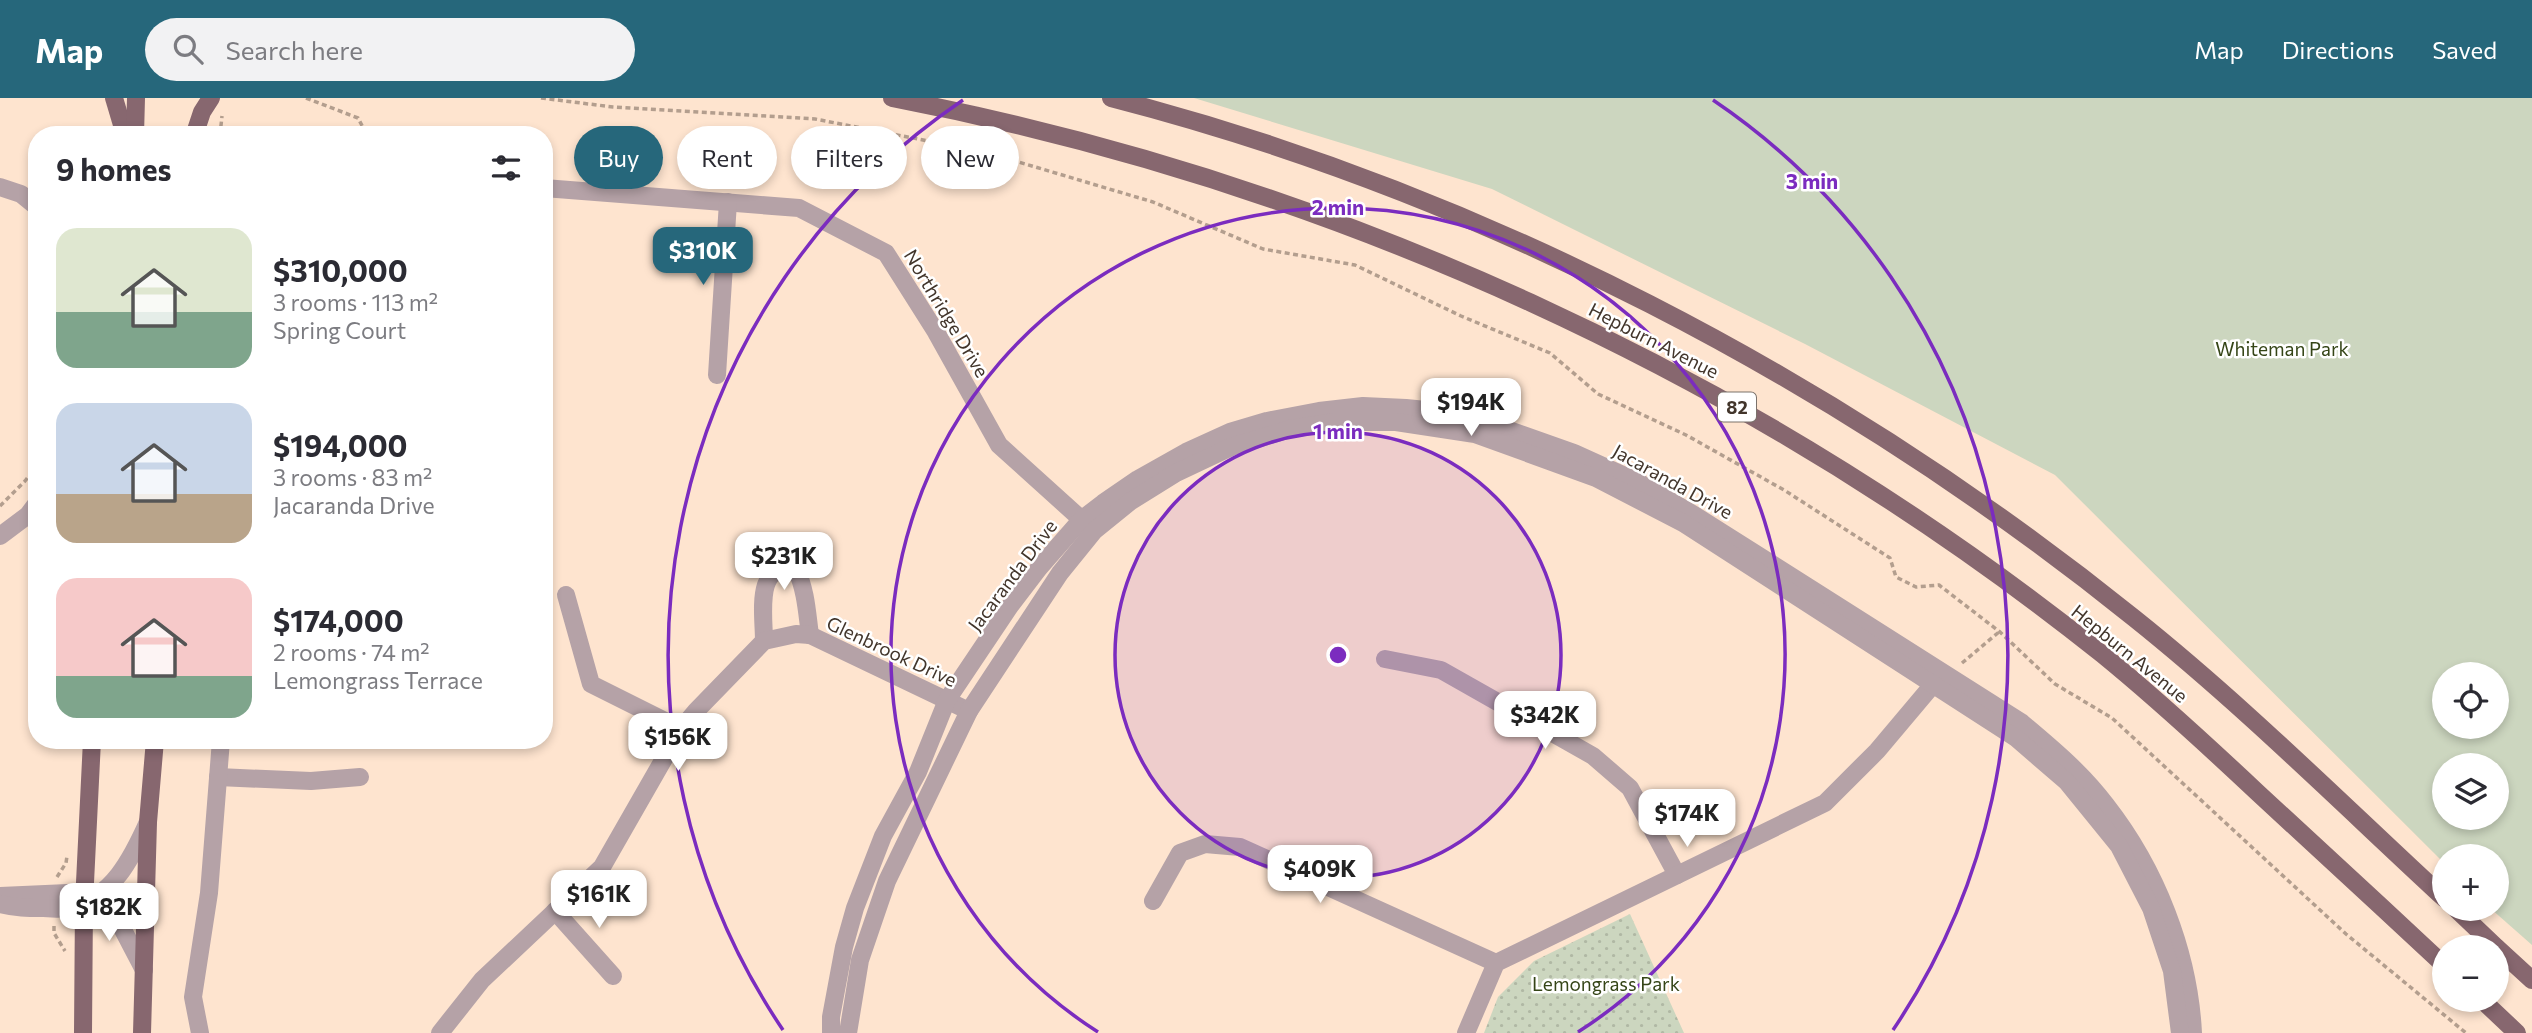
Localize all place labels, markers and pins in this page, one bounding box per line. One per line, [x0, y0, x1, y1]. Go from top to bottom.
pin: $310K [654, 228, 752, 287]
pin: $194K [1422, 378, 1520, 438]
pin: $231K [735, 532, 833, 592]
centre of rings [1326, 643, 1350, 667]
pin: $342K [1496, 692, 1594, 751]
pin: $156K [629, 714, 727, 773]
pin: $174K [1638, 790, 1736, 849]
pin: $409K [1271, 846, 1369, 905]
pin: $161K [550, 870, 648, 930]
pin: $182K [60, 884, 158, 943]

